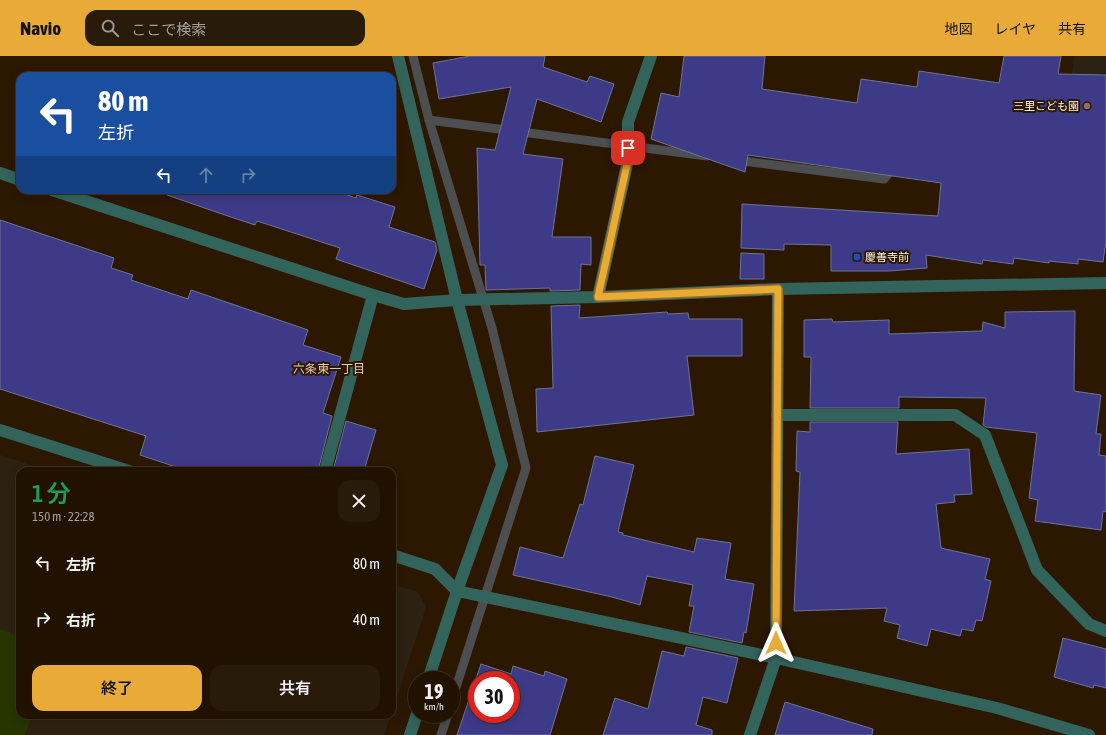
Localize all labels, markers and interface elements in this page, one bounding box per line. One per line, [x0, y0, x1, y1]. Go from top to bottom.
search box [85, 10, 365, 46]
text: Navio [20, 17, 61, 39]
icon: search [99, 17, 121, 39]
text: ここで検索 [131, 21, 206, 38]
text: 地図 [944, 21, 972, 37]
text: レイヤ [994, 21, 1036, 37]
text: 共有 [1058, 21, 1086, 37]
text: 80 m [98, 85, 148, 117]
icon: left [32, 88, 84, 140]
place label: 三里こども園 [1013, 100, 1079, 112]
marker: 三里こども園 [1082, 101, 1092, 111]
text: 左折 [98, 122, 134, 143]
pin [611, 131, 645, 165]
icon: arrive [617, 137, 639, 159]
icon: left [153, 164, 175, 186]
icon: ahead [195, 164, 217, 186]
icon: right [237, 164, 259, 186]
place label: 慶善寺前 [865, 251, 909, 263]
marker: 慶善寺前 [852, 252, 862, 262]
district label: 六条東一丁目 [293, 362, 365, 376]
text: 1 分 [32, 480, 71, 507]
button: close [338, 480, 380, 522]
text: 150 m · 22:28 [32, 509, 95, 524]
icon: left [32, 552, 54, 574]
text: 80 m [353, 555, 380, 572]
text: 左折 [66, 556, 96, 573]
icon: right [32, 608, 54, 630]
text: 40 m [353, 611, 380, 628]
text: 右折 [66, 612, 96, 629]
position arrow [755, 622, 797, 664]
button: 終了 [32, 665, 202, 711]
button: 共有 [210, 665, 380, 711]
speed limit sign: 30 [468, 671, 520, 723]
text: 19 [425, 680, 443, 703]
text: km/h [424, 701, 444, 712]

